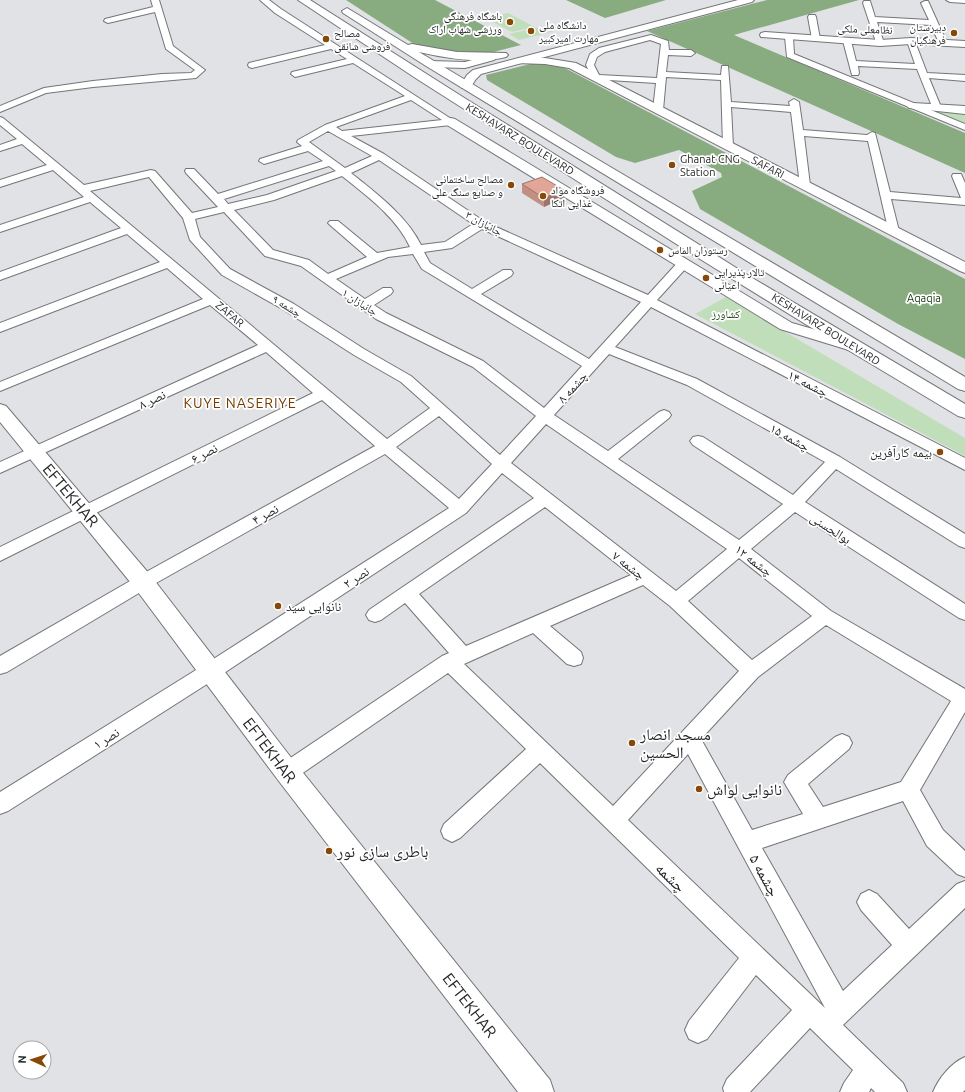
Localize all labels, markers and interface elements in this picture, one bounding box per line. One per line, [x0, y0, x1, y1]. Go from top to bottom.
place label: باشگاه فرهنگی ورزشی شهاب اراک [428, 10, 502, 36]
marker: باشگاه فرهنگی ورزشی شهاب اراک [505, 17, 515, 27]
place label: دانشگاه ملی مهارت امیرکبیر [538, 19, 598, 44]
place label: دبیرستان فرهنگیان [910, 21, 946, 47]
street label: نظامعلی ملکی [837, 22, 893, 37]
marker: دانشگاه ملی مهارت امیرکبیر [526, 26, 536, 36]
place label: مصالح فروشی شانقی [334, 27, 391, 53]
marker: دبیرستان فرهنگیان [949, 28, 959, 38]
marker: مصالح فروشی شانقی [321, 34, 331, 44]
street label: KESHAVARZ BOULEVARD [464, 101, 576, 177]
place label: Ghanat CNG Station [680, 153, 740, 178]
street label: SAFARI [750, 154, 786, 180]
marker: Ghanat CNG Station [667, 160, 677, 170]
place label: مصالح ساختمانی و صنایع سنگ علی [432, 173, 503, 199]
marker: مصالح ساختمانی و صنایع سنگ علی [506, 180, 516, 190]
place label: فروشگاه مواد غذایی اتکا [551, 184, 605, 210]
marker: فروشگاه مواد غذایی اتکا [538, 191, 548, 201]
street label: جانبازان ۳ [463, 208, 504, 239]
place label: رستوران الماس [668, 244, 728, 257]
marker: رستوران الماس [655, 245, 665, 255]
place label: تالار پذیرایی اعیانی [714, 266, 765, 292]
marker: تالار پذیرایی اعیانی [701, 273, 711, 283]
street label: جانبازان ۱ [340, 286, 380, 319]
street label: KESHAVARZ BOULEVARD [770, 291, 882, 367]
park label: Aqaqia [907, 292, 941, 304]
street label: چشمه ۹ [270, 293, 303, 320]
street label: ZAFAR [214, 299, 247, 329]
park label: کشاورز [711, 308, 741, 320]
street label: چشمه ۱۴ [785, 367, 830, 401]
street label: چشمه ۸ [554, 369, 591, 407]
street label: نصر ۸ [136, 387, 168, 413]
district label: KUYE NASERIYE [183, 395, 297, 411]
street label: چشمه ۱۵ [767, 421, 812, 455]
street label: نصر ۶ [188, 440, 220, 467]
place label: بیمه کارآفرین [870, 445, 932, 461]
marker: بیمه کارآفرین [935, 447, 945, 457]
street label: EFTEKHAR [39, 460, 103, 530]
street label: نصر ۴ [249, 501, 282, 529]
street label: بوالحسنی [807, 510, 854, 548]
street label: چشمه ۱۲ [732, 542, 775, 580]
street label: چشمه ۷ [609, 548, 648, 583]
street label: نصر ۲ [341, 564, 373, 592]
place label: نانوایی‌ سید [286, 599, 341, 615]
marker: نانوایی‌ سید [273, 601, 283, 611]
street label: EFTEKHAR [240, 714, 300, 786]
street label: نصر ۱ [91, 725, 123, 753]
place label: مسجد انصار الحسین [639, 725, 711, 763]
marker: مسجد انصار الحسین [627, 738, 637, 748]
place label: نانوایی لواش [707, 780, 782, 800]
marker: نانوایی لواش [694, 784, 704, 794]
place label: باطری سازی نور [336, 842, 428, 862]
marker: باطری سازی نور [324, 846, 334, 856]
street label: چشمه ۵ [745, 851, 784, 900]
street label: چشمه [652, 858, 690, 896]
street label: EFTEKHAR [439, 969, 501, 1041]
north arrow [12, 1040, 52, 1080]
text: N [16, 1055, 28, 1064]

